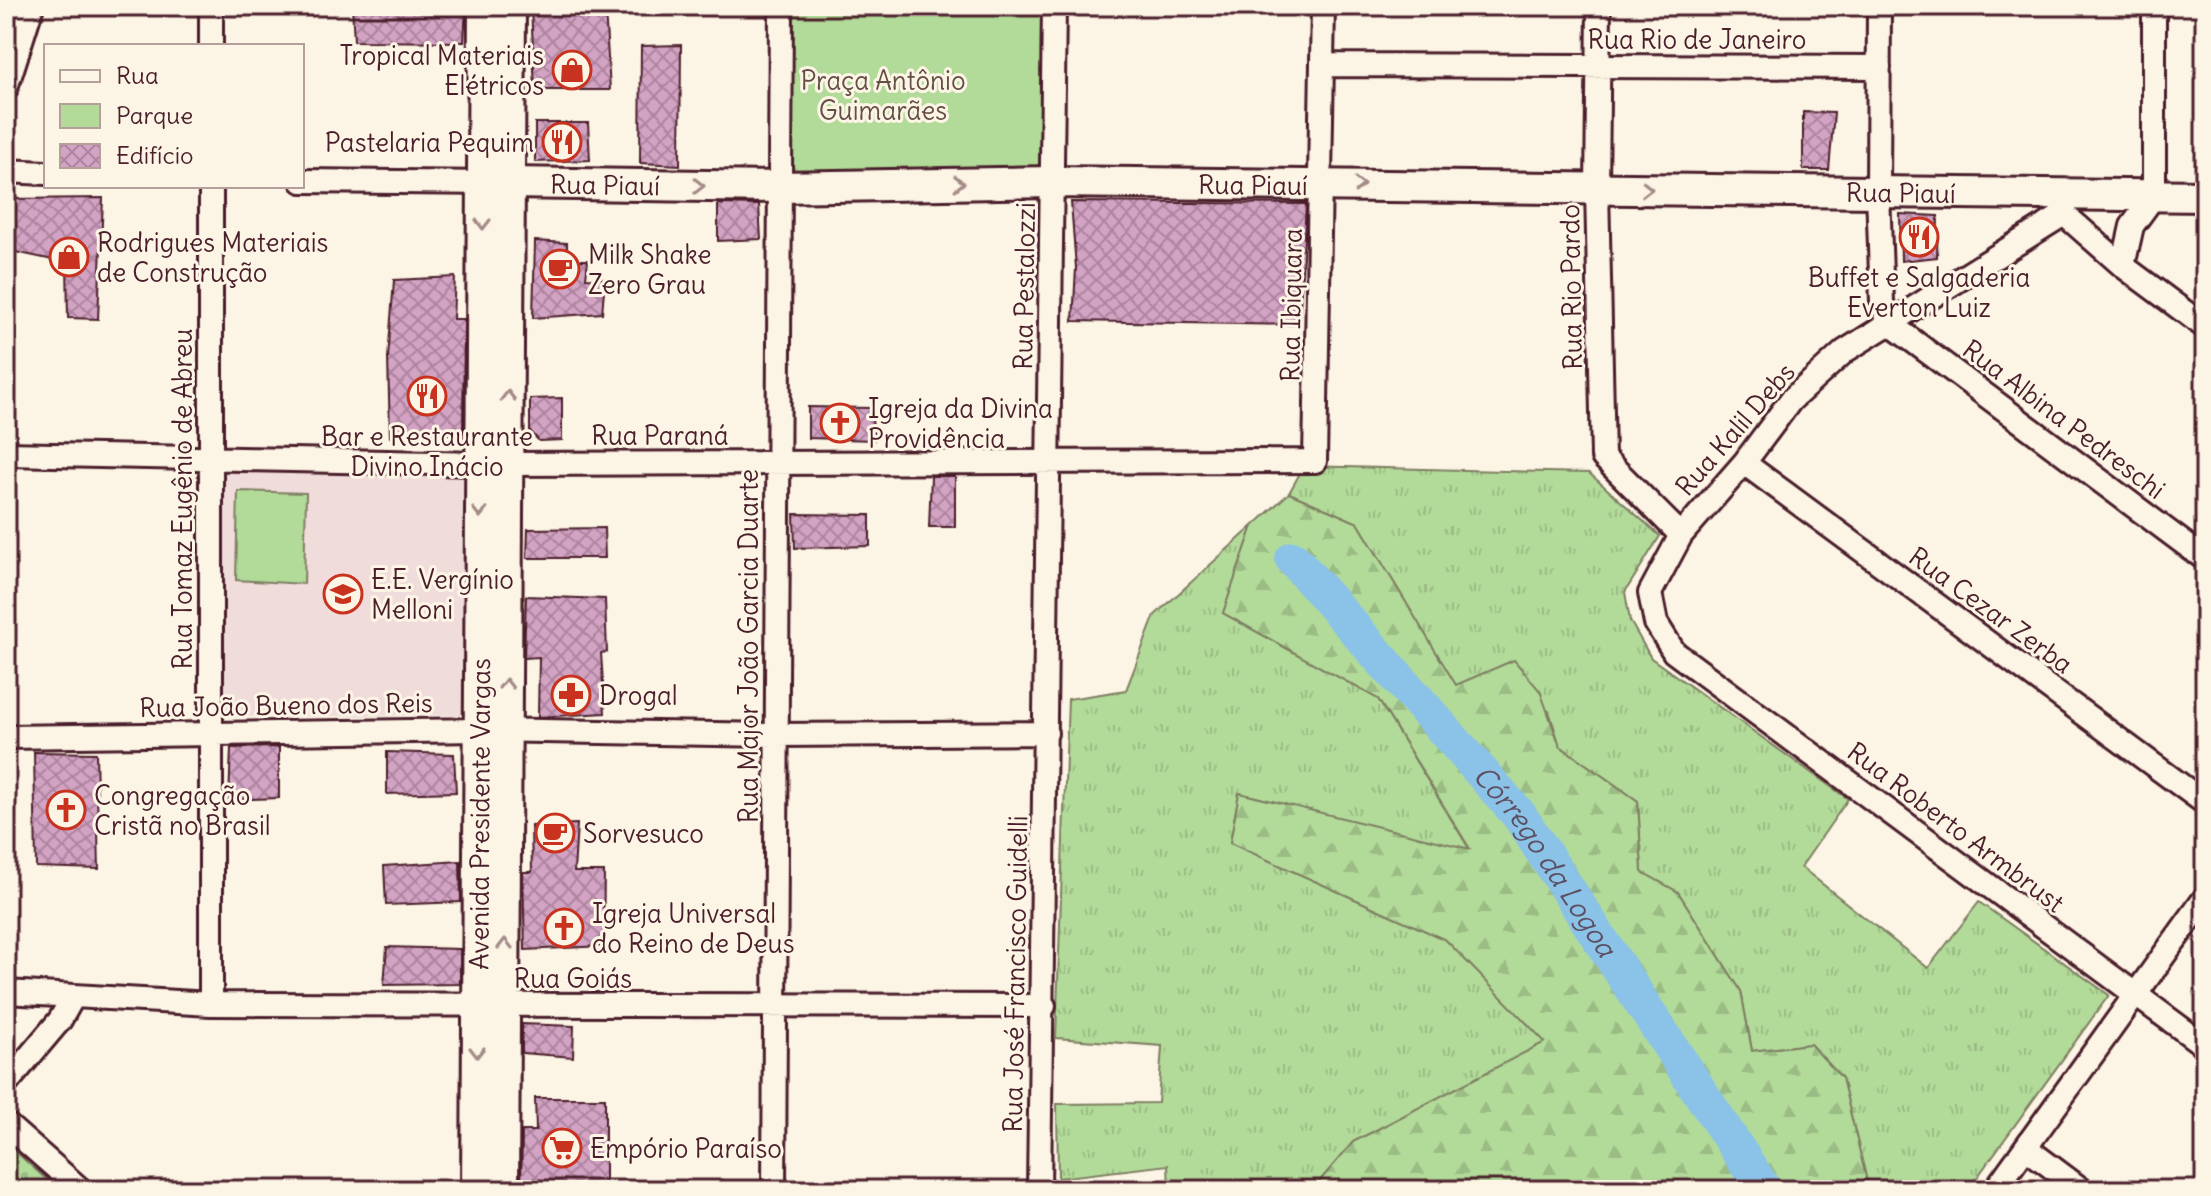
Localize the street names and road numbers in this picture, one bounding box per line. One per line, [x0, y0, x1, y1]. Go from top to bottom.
street label: Rua Rio de Janeiro [1588, 23, 1806, 56]
street label: Rua Piauí [550, 167, 660, 202]
street label: Rua Piauí [1198, 167, 1308, 202]
street label: Rua Piauí [1846, 175, 1956, 209]
street label: Rua Pestalozzi [1006, 202, 1042, 370]
street label: Rua Rio Pardo [1553, 204, 1589, 370]
street label: Rua Ibiquara [1273, 228, 1309, 382]
street label: Rua Tomaz Eugênio de Abreu [166, 329, 199, 669]
street label: Rua Albina Pedreschi [1956, 332, 2172, 506]
street label: Rua Kalil Debs [1668, 356, 1802, 502]
street label: Rua Paraná [591, 419, 729, 452]
street label: Rua Major João Garcia Duarte [732, 469, 765, 823]
street label: Rua Cezar Zerba [1903, 539, 2079, 681]
street label: Avenida Presidente Vargas [462, 658, 497, 970]
street label: Rua João Bueno dos Reis [139, 686, 433, 724]
street label: Rua Roberto Armbrust [1841, 735, 2071, 919]
street label: Rua José Francisco Guidelli [996, 815, 1034, 1133]
street label: Rua Goiás [514, 962, 632, 995]

